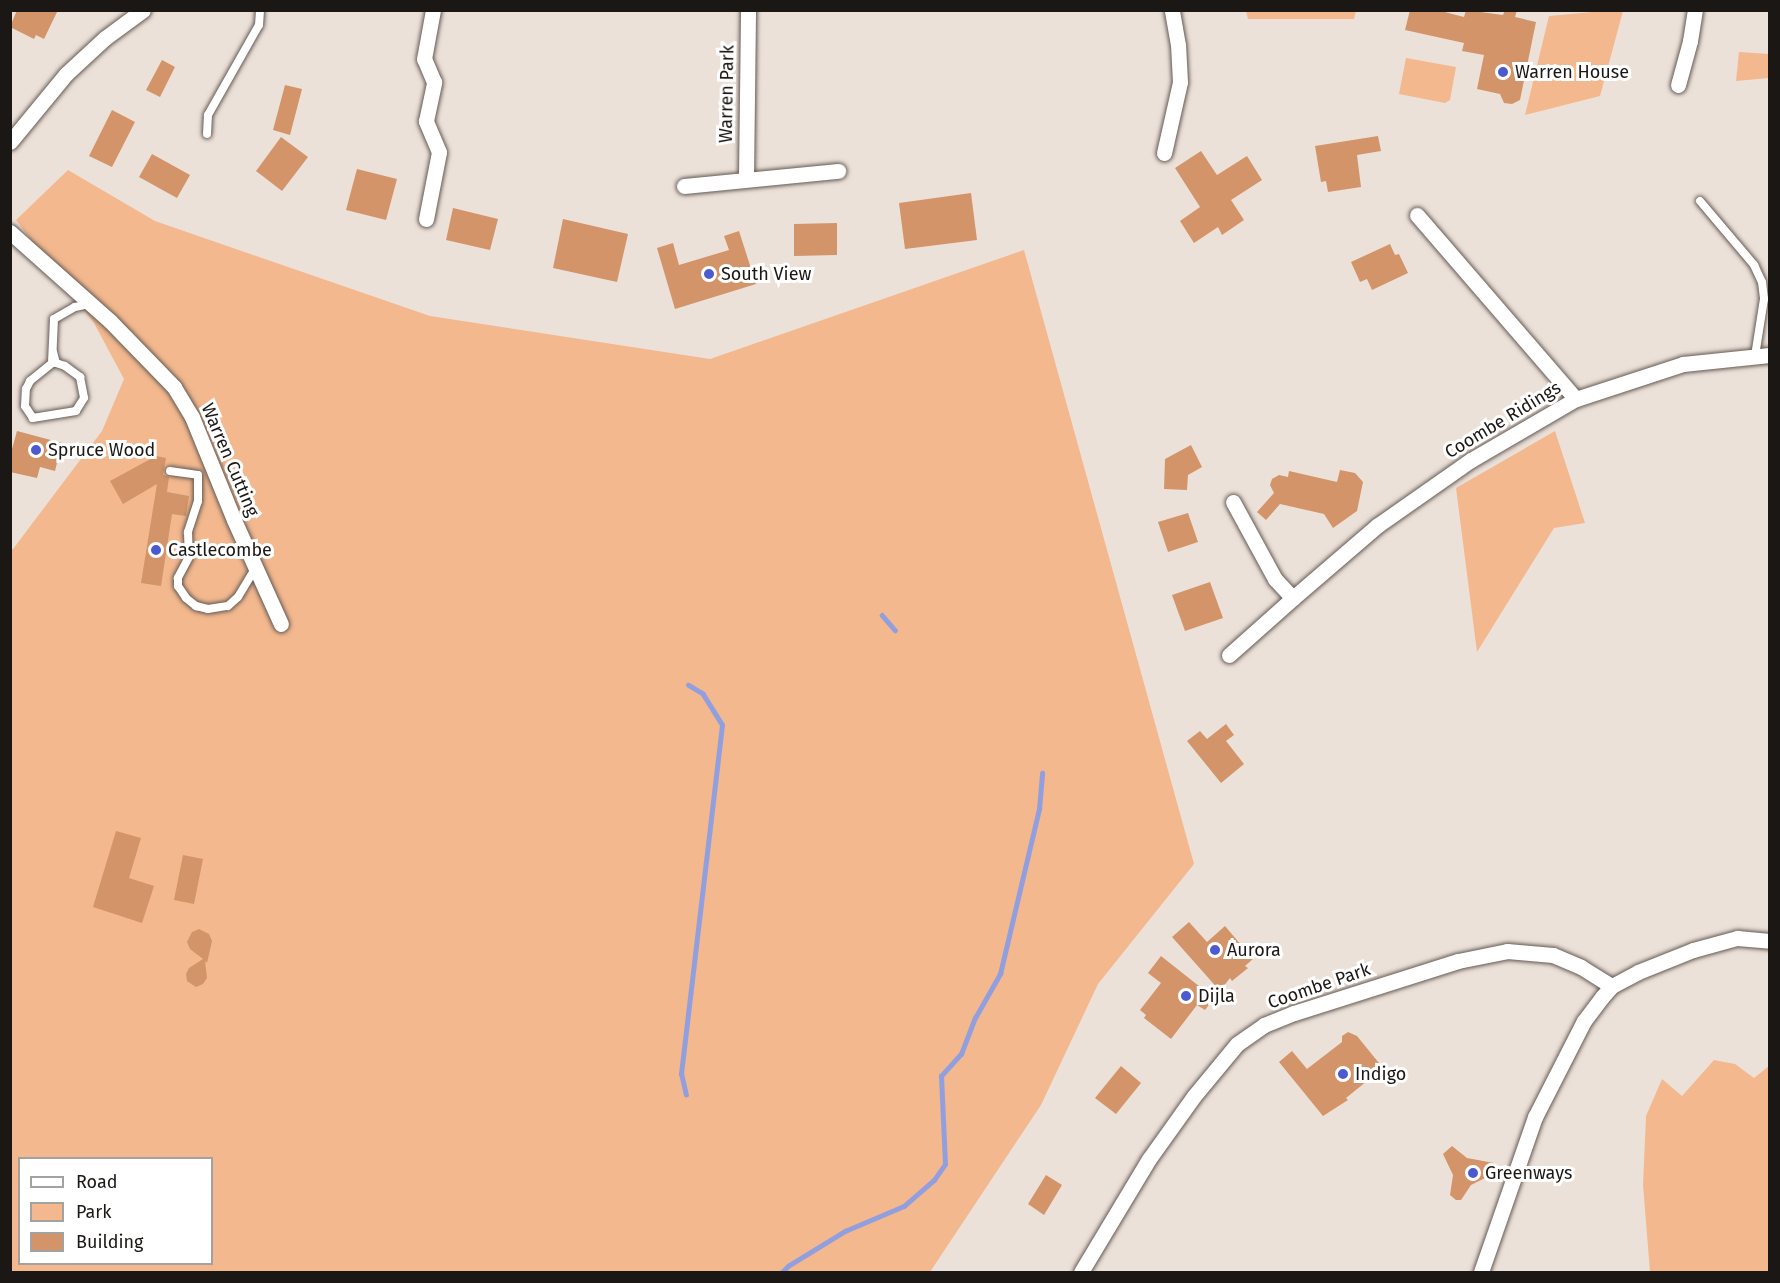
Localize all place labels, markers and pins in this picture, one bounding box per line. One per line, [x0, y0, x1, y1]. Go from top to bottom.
place label: Warren House [1515, 61, 1629, 83]
marker: Warren House [1496, 65, 1510, 79]
place label: South View [721, 263, 811, 285]
marker: South View [702, 267, 716, 281]
place label: Spruce Wood [48, 439, 155, 461]
marker: Spruce Wood [29, 443, 43, 457]
place label: Castlecombe [168, 539, 272, 561]
marker: Castlecombe [149, 543, 163, 557]
place label: Aurora [1227, 939, 1281, 961]
marker: Aurora [1208, 943, 1222, 957]
place label: Dijla [1198, 985, 1235, 1007]
marker: Dijla [1179, 989, 1193, 1003]
place label: Indigo [1355, 1063, 1406, 1085]
marker: Indigo [1336, 1067, 1350, 1081]
place label: Greenways [1485, 1162, 1572, 1184]
marker: Greenways [1466, 1166, 1480, 1180]

